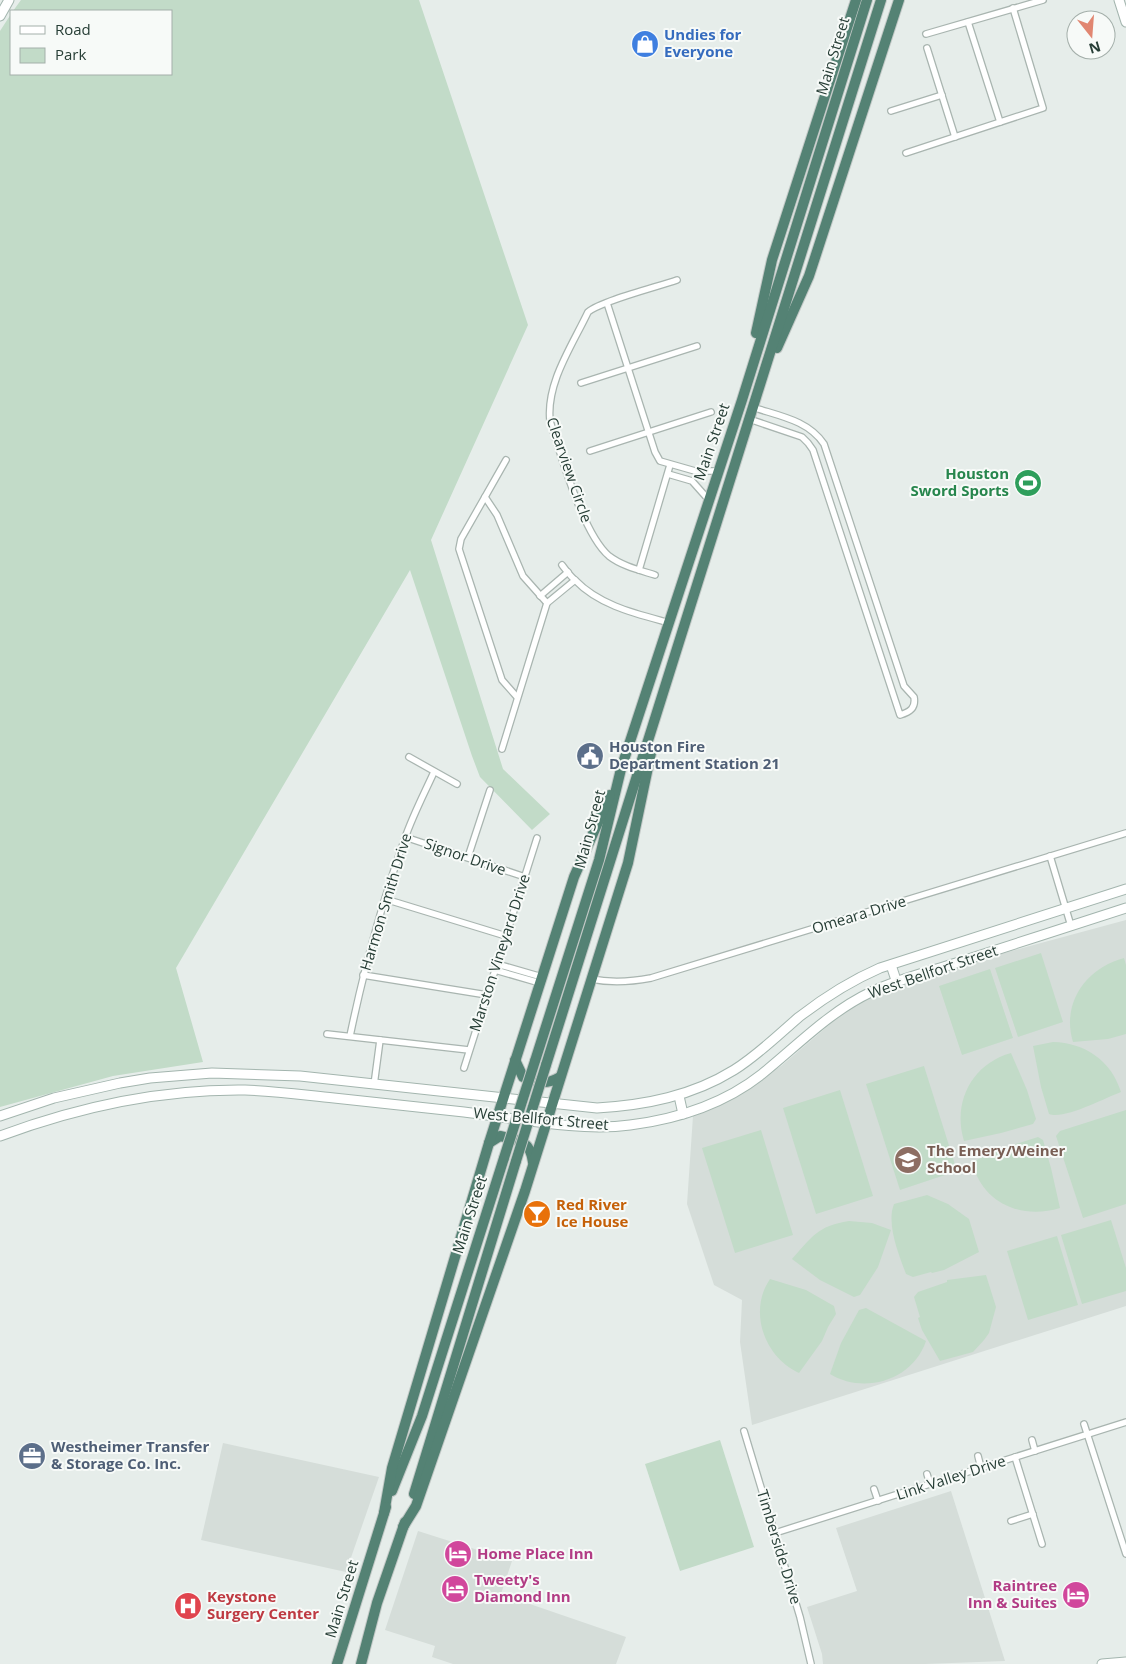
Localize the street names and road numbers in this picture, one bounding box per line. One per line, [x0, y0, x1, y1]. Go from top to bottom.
street label: Main Street [811, 14, 853, 97]
street label: Main Street [688, 400, 734, 483]
street label: Clearview Circle [543, 414, 597, 525]
street label: Main Street [569, 787, 609, 870]
street label: Harmon Smith Drive [355, 831, 415, 973]
street label: Signor Drive [422, 833, 509, 879]
street label: Marston Vineyard Drive [464, 871, 534, 1034]
street label: Omeara Drive [809, 890, 908, 938]
street label: West Bellfort Street [865, 940, 1000, 1003]
street label: West Bellfort Street [473, 1102, 610, 1134]
street label: Main Street [447, 1173, 491, 1256]
street label: Link Valley Drive [893, 1450, 1008, 1504]
street label: Timberside Drive [753, 1487, 807, 1606]
street label: Main Street [320, 1557, 362, 1640]

